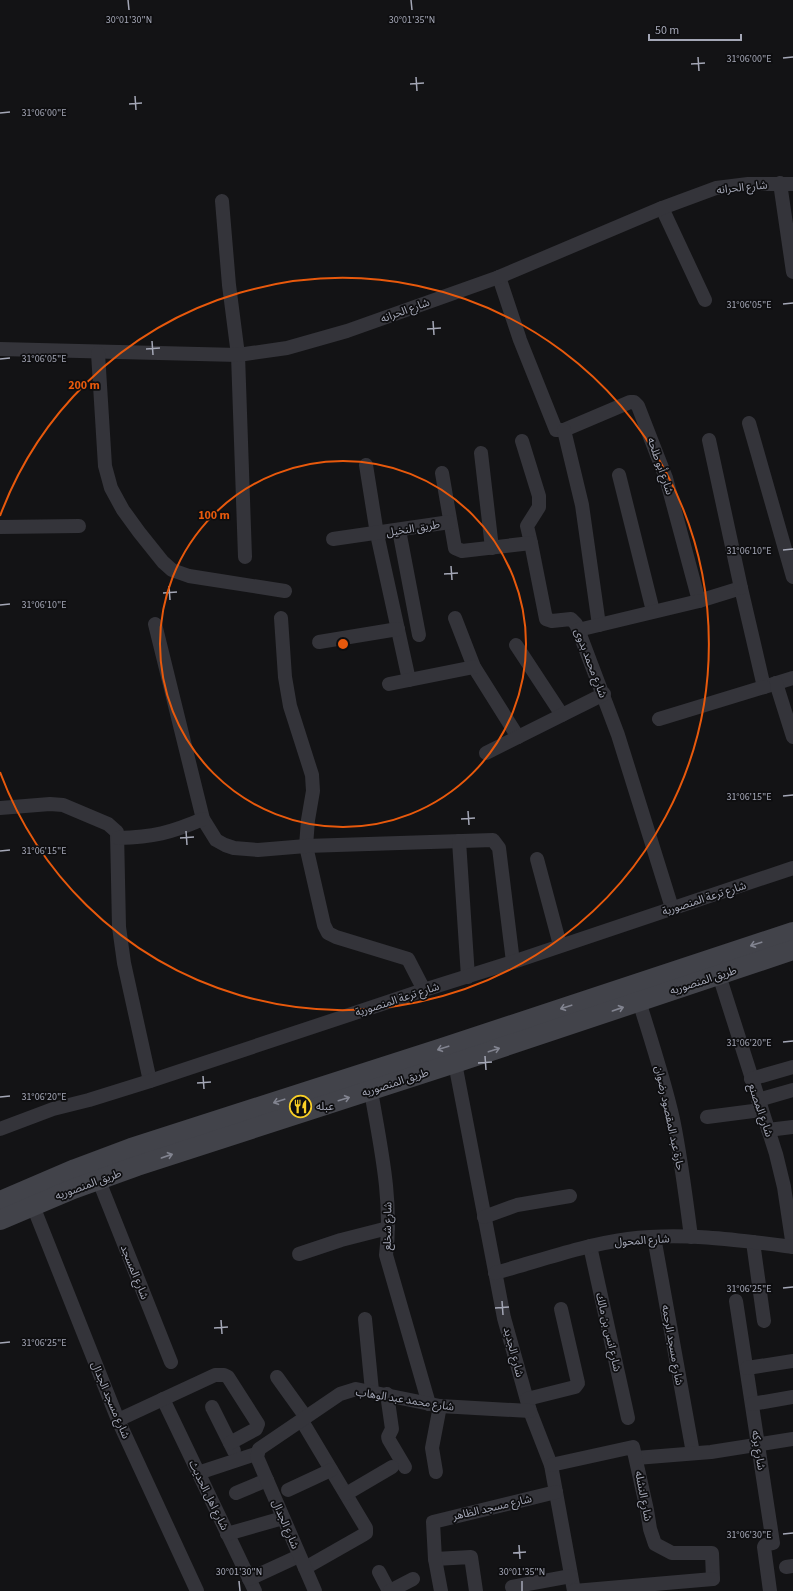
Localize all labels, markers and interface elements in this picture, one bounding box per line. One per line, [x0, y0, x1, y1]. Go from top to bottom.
text: 30°01'30"N [106, 13, 152, 27]
text: 30°01'35"N [389, 13, 435, 27]
scale bar [649, 16, 741, 42]
text: 50 m [655, 22, 679, 39]
text: 31°06'00"E [726, 52, 772, 66]
text: 31°06'00"E [21, 106, 67, 120]
street label: شارع الحرانه [716, 177, 769, 198]
street label: شارع الحرانه [379, 295, 432, 326]
text: 31°06'05"E [726, 298, 772, 312]
text: 31°06'05"E [21, 352, 67, 366]
text: 200 m [68, 377, 100, 394]
street label: شارع أبو طلحه [644, 436, 677, 497]
text: 100 m [198, 507, 230, 524]
street label: طريق النخيل [385, 517, 441, 540]
text: 31°06'10"E [726, 544, 772, 558]
text: 31°06'10"E [21, 598, 67, 612]
street label: شارع محمد بدوى [570, 626, 611, 700]
centre of rings [336, 637, 350, 651]
text: 31°06'15"E [726, 790, 772, 804]
text: 31°06'15"E [21, 844, 67, 858]
street label: شارع ترعة المنصورية [660, 878, 749, 919]
one-way arrow [750, 941, 763, 948]
street label: طريق المنصوريه [668, 963, 738, 998]
street label: شارع ترعة المنصورية [353, 979, 442, 1020]
one-way arrow [560, 1004, 573, 1011]
one-way arrow [611, 1004, 623, 1012]
text: 31°06'20"E [726, 1036, 772, 1050]
one-way arrow [436, 1045, 449, 1052]
one-way arrow [488, 1046, 501, 1053]
street label: حارة عبد المقصود رضوان [651, 1064, 688, 1172]
street label: طريق المنصوريه [360, 1065, 430, 1100]
street label: شارع المصنع [744, 1081, 777, 1139]
text: 31°06'20"E [21, 1090, 67, 1104]
restaurant icon: عبله [287, 1093, 313, 1119]
one-way arrow [337, 1095, 350, 1102]
one-way arrow [273, 1098, 286, 1105]
place label: عبله [316, 1099, 334, 1114]
one-way arrow [161, 1152, 174, 1159]
street label: طريق المنصوريه [53, 1166, 123, 1203]
street label: شارع شخلع [380, 1201, 395, 1250]
street label: شارع المحول [614, 1231, 671, 1250]
street label: شارع المسجد [117, 1243, 152, 1302]
text: 31°06'25"E [726, 1282, 772, 1296]
street label: شارع انس بن مالك [592, 1291, 625, 1373]
street label: شارع مسجد الرحمه [658, 1304, 687, 1387]
street label: شارع الجديد [500, 1325, 527, 1379]
text: 31°06'25"E [21, 1336, 67, 1350]
street label: شارع مسجد الجدال [88, 1359, 134, 1441]
street label: شارع محمد عبد الوهاب [355, 1384, 456, 1415]
street label: شارع بركه [748, 1429, 769, 1472]
street label: شارع اهل الحديث [185, 1458, 232, 1533]
street label: شارع النشله [631, 1470, 656, 1523]
street label: شارع مسجد الظاهر [450, 1491, 534, 1524]
street label: شارع الجدال [268, 1497, 303, 1552]
text: 31°06'30"E [726, 1528, 772, 1542]
text: 30°01'30"N [216, 1565, 262, 1579]
text: 30°01'35"N [499, 1565, 545, 1579]

